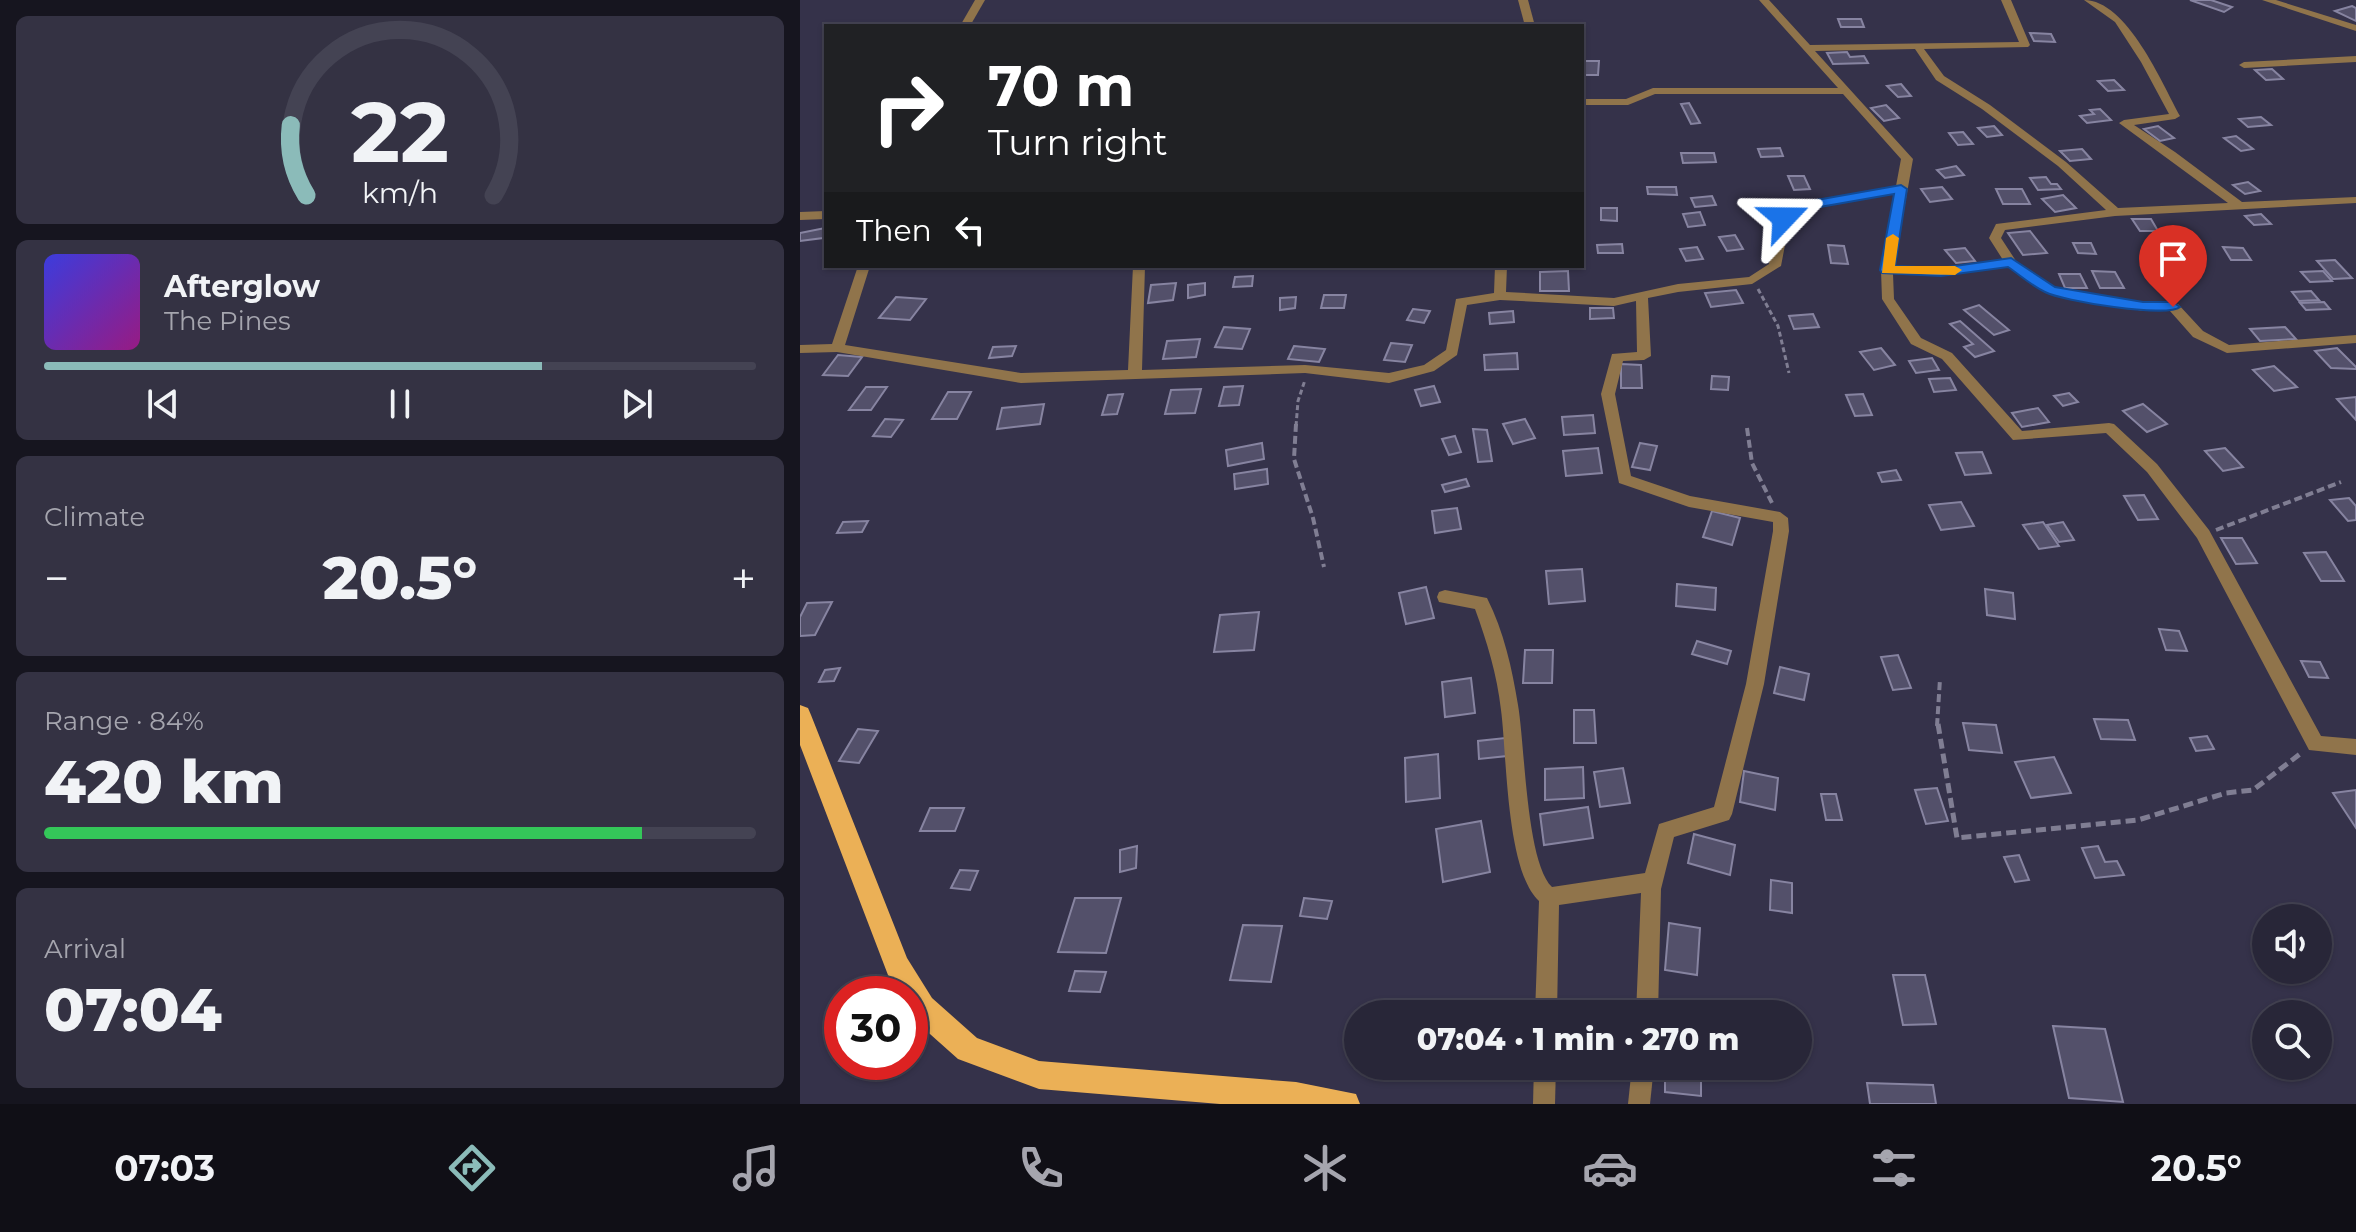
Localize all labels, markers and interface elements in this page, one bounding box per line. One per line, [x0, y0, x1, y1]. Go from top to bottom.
text: 70 m [988, 52, 1134, 120]
icon: right [856, 56, 960, 160]
text: 22 [351, 81, 449, 183]
text: Turn right [988, 120, 1168, 164]
text: km/h [362, 175, 438, 210]
position arrow [1742, 176, 1826, 260]
icon: left [948, 208, 992, 252]
text: Then [856, 212, 932, 249]
pin [2139, 225, 2207, 307]
icon: arrive [2151, 237, 2195, 281]
text: Afterglow [164, 268, 320, 305]
text: The Pines [164, 305, 291, 337]
icon: previous [141, 382, 185, 426]
icon: pause [378, 382, 422, 426]
icon: next [615, 382, 659, 426]
text: Climate [44, 501, 145, 533]
text: 20.5° [323, 541, 477, 614]
text: − [44, 551, 69, 605]
text: + [731, 551, 756, 605]
text: Range · 84% [44, 705, 204, 737]
text: 420 km [44, 745, 284, 818]
map controls [2252, 904, 2332, 1080]
button: sound [2252, 904, 2332, 984]
text: Arrival [44, 933, 126, 965]
text: 07:04 [44, 973, 222, 1046]
speed limit sign: 30 [824, 976, 928, 1080]
button: search [2252, 1000, 2332, 1080]
text: 07:04 · 1 min · 270 m [1417, 1021, 1739, 1058]
icon: directions [444, 1140, 500, 1196]
icon: music [728, 1140, 784, 1196]
icon: phone [1013, 1140, 1069, 1196]
icon: climate [1297, 1140, 1353, 1196]
icon: car [1582, 1140, 1638, 1196]
icon: filters [1866, 1140, 1922, 1196]
text: 07:03 [114, 1146, 215, 1190]
text: 20.5° [2151, 1146, 2242, 1190]

